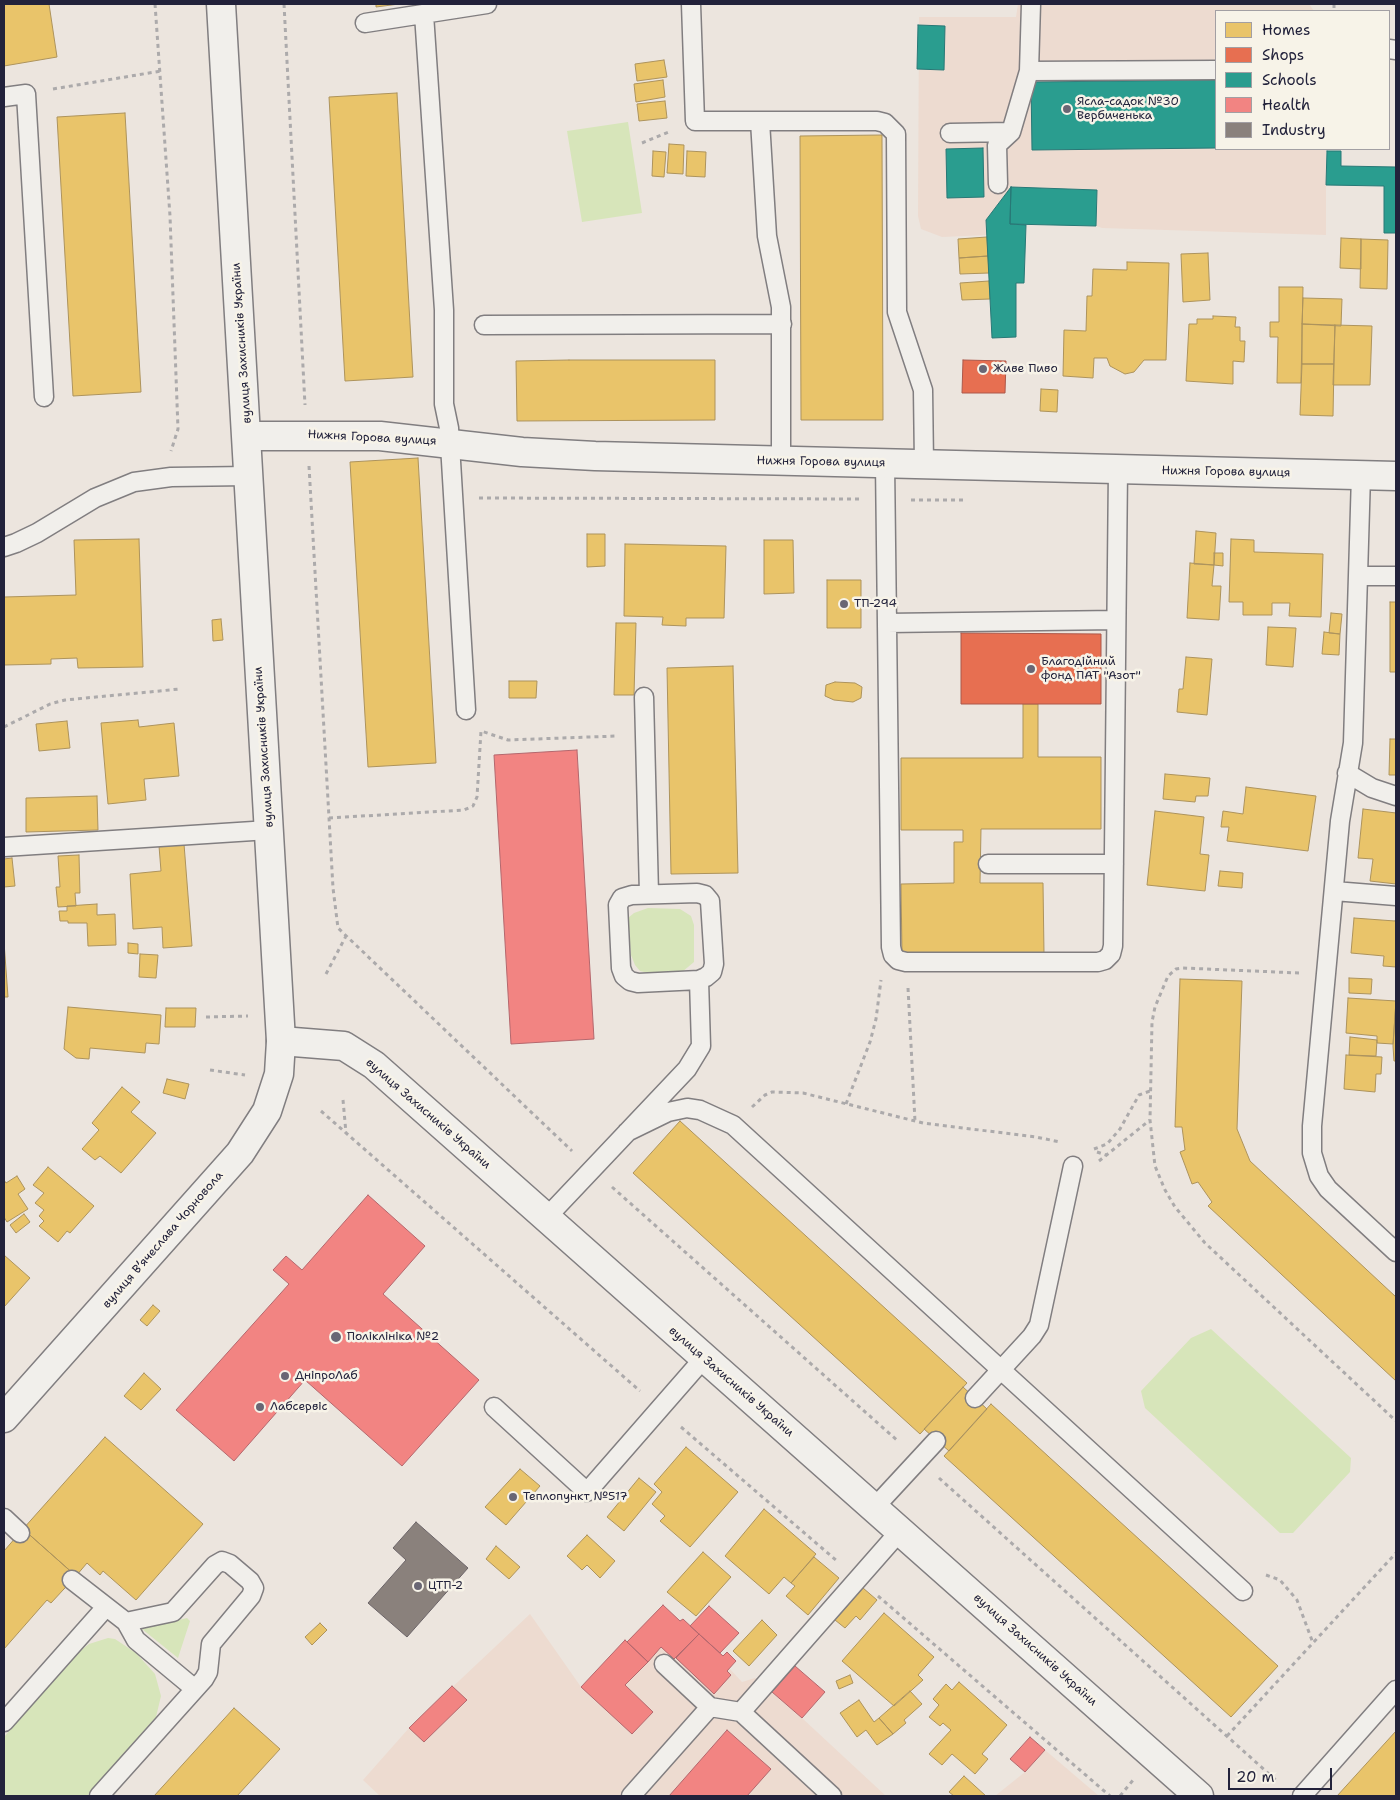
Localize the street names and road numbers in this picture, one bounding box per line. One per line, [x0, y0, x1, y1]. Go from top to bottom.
street label: вулиця Захисників України [229, 262, 255, 424]
street label: Нижня Горова вулиця [307, 427, 437, 449]
street label: Нижня Горова вулиця [756, 454, 886, 470]
street label: Нижня Горова вулиця [1161, 464, 1291, 480]
street label: вулиця Захисників України [251, 666, 277, 828]
street label: вулиця Захисників України [362, 1056, 494, 1172]
street label: вулиця Вʼячеслава Чорновола [100, 1169, 226, 1311]
street label: вулиця Захисників України [665, 1324, 797, 1440]
street label: вулиця Захисників України [970, 1591, 1100, 1709]

